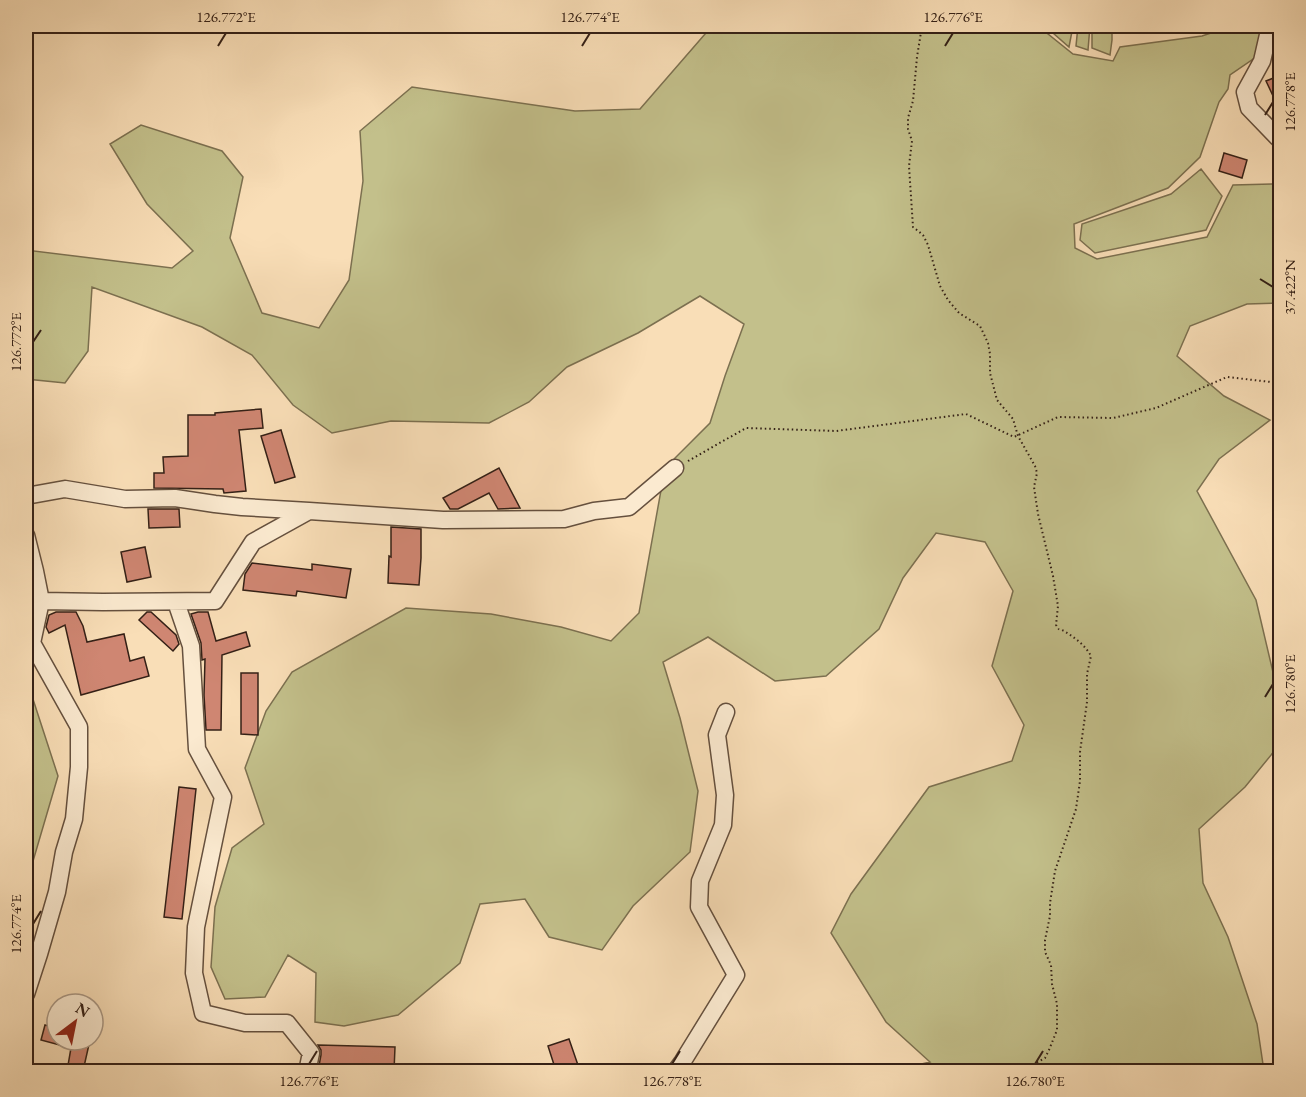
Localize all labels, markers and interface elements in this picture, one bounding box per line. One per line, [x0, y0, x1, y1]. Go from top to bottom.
text: 126.772°E [196, 7, 256, 26]
text: 126.774°E [560, 7, 620, 26]
text: 126.776°E [923, 7, 983, 26]
text: 126.778°E [1280, 72, 1299, 132]
text: 37.422°N [1280, 259, 1299, 315]
text: 126.772°E [6, 312, 25, 372]
text: 126.780°E [1280, 654, 1299, 714]
text: 126.774°E [6, 894, 25, 954]
north arrow [45, 992, 105, 1052]
text: N [72, 997, 94, 1022]
text: 126.776°E [279, 1071, 339, 1090]
text: 126.778°E [642, 1071, 702, 1090]
text: 126.780°E [1005, 1071, 1065, 1090]

